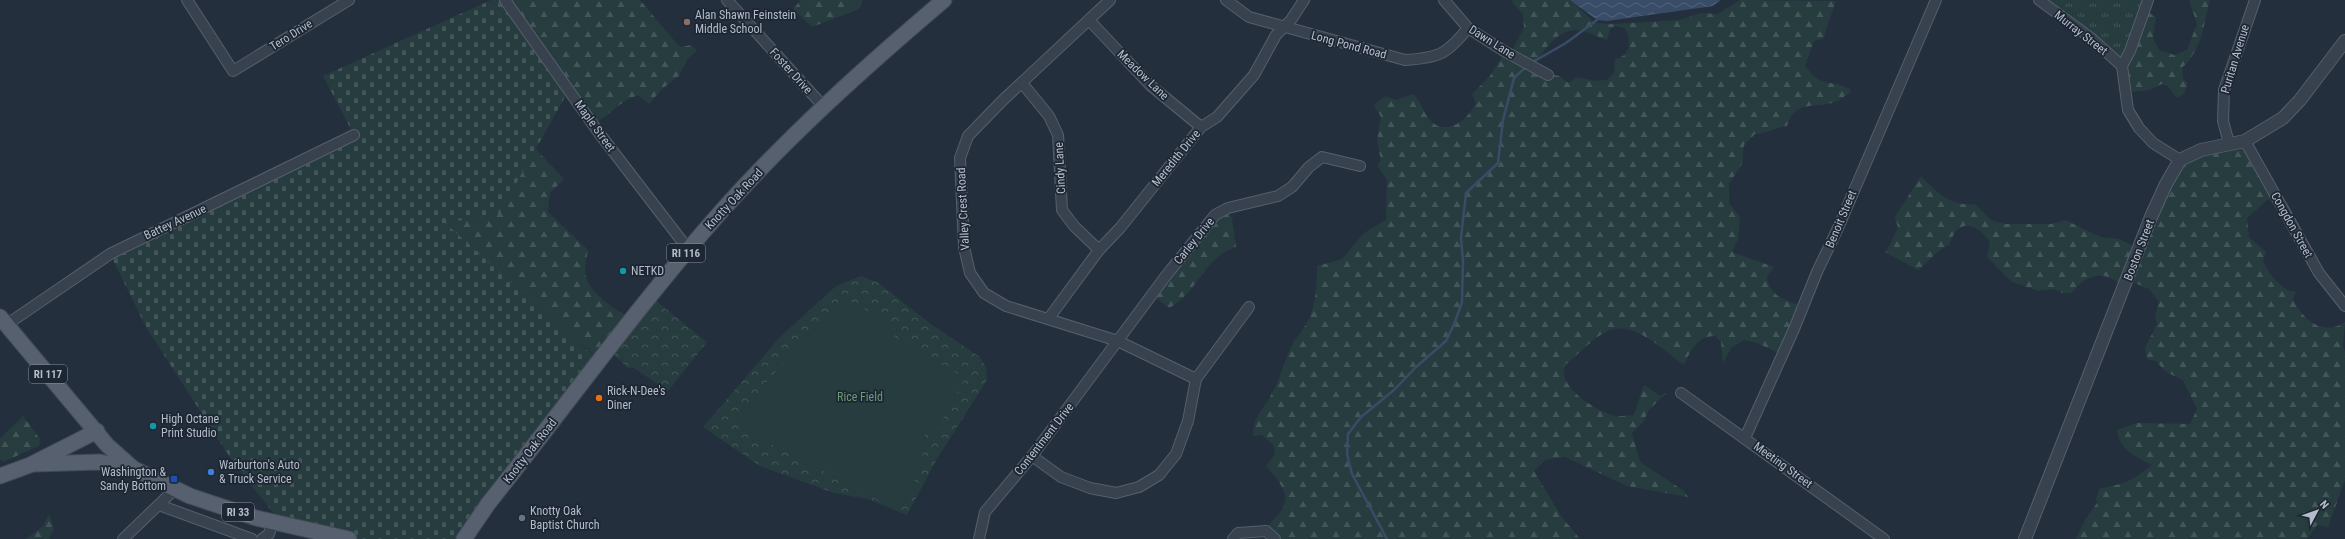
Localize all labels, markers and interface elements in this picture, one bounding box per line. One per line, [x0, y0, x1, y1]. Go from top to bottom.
place label: Alan Shawn Feinstein Middle School [695, 8, 796, 36]
street label: Murray Street [2052, 8, 2111, 58]
street label: Tero Drive [267, 16, 315, 54]
marker: Alan Shawn Feinstein Middle School [682, 17, 692, 27]
street label: Dawn Lane [1466, 22, 1518, 62]
street label: Puritan Avenue [2218, 23, 2252, 95]
street label: Long Pond Road [1310, 28, 1388, 62]
street label: Foster Drive [767, 45, 815, 97]
street label: Meadow Lane [1114, 47, 1172, 103]
street label: Maple Street [572, 98, 619, 155]
street label: Meredith Drive [1149, 127, 1203, 189]
street label: Cindy Lane [1052, 141, 1068, 194]
street label: Knotty Oak Road [702, 166, 766, 232]
street label: Valley Crest Road [954, 167, 972, 251]
street label: Benoit Street [1823, 188, 1860, 250]
street label: Congdon Street [2268, 190, 2316, 261]
street label: Battey Avenue [142, 201, 209, 243]
street label: Carley Drive [1171, 214, 1217, 267]
street label: Boston Street [2121, 217, 2157, 282]
road number: RI 116 [667, 244, 705, 262]
place label: NETKD [631, 264, 664, 278]
marker: NETKD [618, 266, 628, 276]
road number: RI 117 [29, 365, 67, 383]
place label: Rick-N-Dee's Diner [607, 384, 666, 412]
park label: Rice Field [837, 390, 883, 404]
marker: Rick-N-Dee's Diner [594, 393, 604, 403]
street label: Contentment Drive [1011, 400, 1077, 478]
place label: High Octane Print Studio [161, 412, 220, 440]
street label: Knotty Oak Road [500, 416, 560, 486]
marker: High Octane Print Studio [148, 421, 158, 431]
street label: Meeting Street [1751, 439, 1815, 491]
place label: Warburton's Auto & Truck Service [219, 458, 300, 486]
place label: Washington & Sandy Bottom [100, 465, 166, 493]
marker: Warburton's Auto & Truck Service [206, 467, 216, 477]
marker: Washington & Sandy Bottom [169, 474, 179, 484]
north arrow [2297, 491, 2337, 531]
text: N [2317, 498, 2331, 512]
road number: RI 33 [222, 503, 254, 521]
place label: Knotty Oak Baptist Church [530, 504, 600, 532]
marker: Knotty Oak Baptist Church [517, 513, 527, 523]

